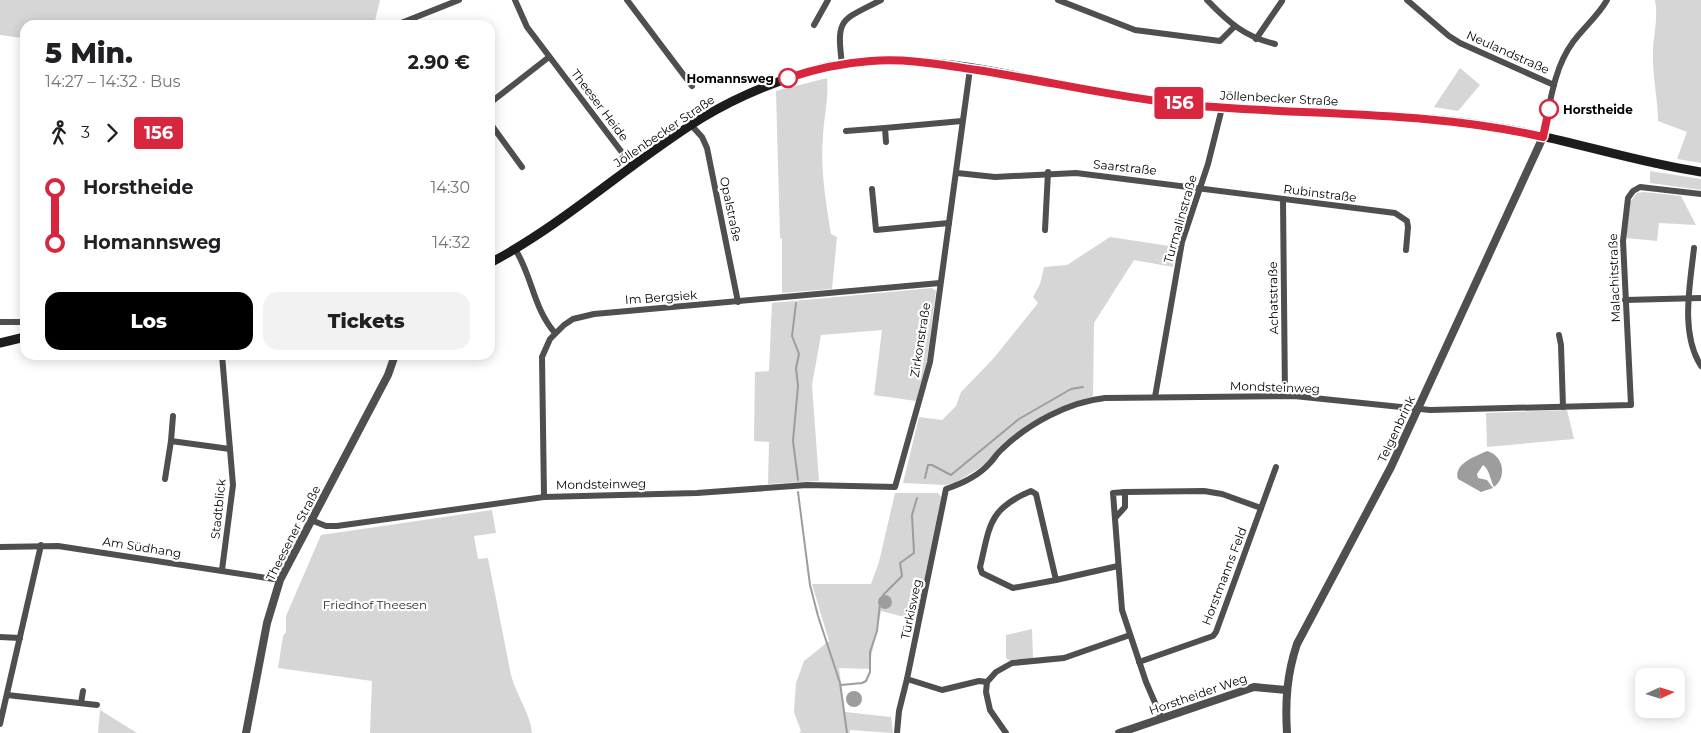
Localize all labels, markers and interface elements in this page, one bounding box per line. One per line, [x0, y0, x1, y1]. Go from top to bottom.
street label: Neulandstraße [1464, 27, 1552, 77]
text: 5 Min. [45, 36, 133, 70]
text: 2.90 € [408, 51, 470, 74]
street label: Theeser Heide [568, 66, 632, 144]
marker: Homannsweg [778, 68, 798, 88]
place label: Homannsweg [687, 71, 774, 86]
text: 14:27 – 14:32 · Bus [45, 72, 181, 91]
line badge: 156 [1150, 87, 1208, 119]
street label: Jöllenbecker Straße [1218, 87, 1339, 109]
street label: Jöllenbecker Straße [610, 92, 717, 171]
text: 156 [1164, 92, 1194, 114]
marker: Horstheide [1539, 99, 1559, 119]
place label: Horstheide [1563, 102, 1633, 117]
icon: walk [45, 119, 73, 147]
icon: forward [98, 119, 126, 147]
text: 156 [144, 122, 173, 144]
text: 3 [81, 123, 90, 142]
street label: Saarstraße [1093, 156, 1157, 178]
street label: Turmalinstraße [1160, 173, 1200, 265]
street label: Opalstraße [717, 175, 745, 243]
text: Horstheide [83, 176, 193, 199]
text: 14:30 [431, 178, 470, 197]
street label: Rubinstraße [1283, 181, 1357, 205]
text: Homannsweg [83, 231, 221, 254]
text: 14:32 [432, 233, 470, 252]
street label: Malachitstraße [1605, 233, 1623, 323]
street label: Achatstraße [1265, 262, 1281, 334]
street label: Im Bergsiek [624, 287, 698, 307]
button: Los [45, 292, 253, 350]
button: Tickets [263, 292, 470, 350]
street label: Zirkonstraße [907, 301, 933, 379]
street label: Mondsteinweg [1230, 378, 1320, 396]
street label: Telgenbrink [1374, 393, 1418, 465]
street label: Mondsteinweg [556, 476, 646, 492]
street label: Stadtblick [207, 477, 229, 540]
street label: Theesener Straße [263, 483, 323, 583]
street label: Horstmanns Feld [1198, 525, 1250, 627]
street label: Am Südhang [102, 533, 182, 561]
street label: Türkisweg [897, 577, 925, 641]
park label: Friedhof Theesen [323, 597, 427, 612]
north arrow [1635, 668, 1685, 718]
map controls [1635, 668, 1685, 718]
street label: Horstheider Weg [1147, 670, 1249, 718]

